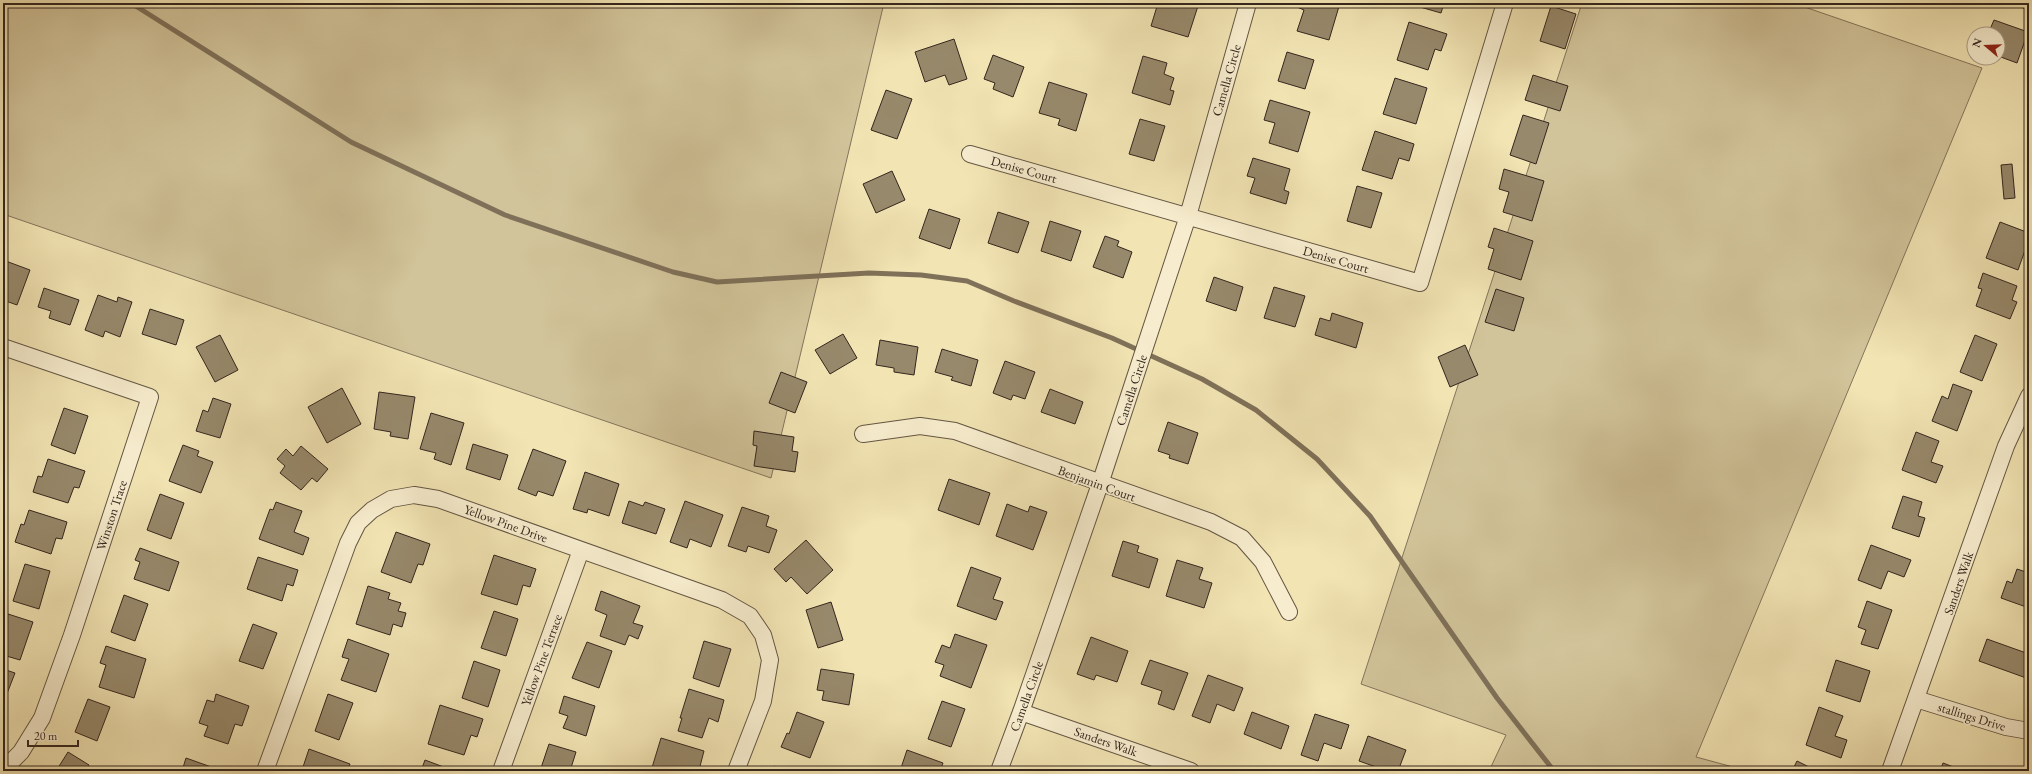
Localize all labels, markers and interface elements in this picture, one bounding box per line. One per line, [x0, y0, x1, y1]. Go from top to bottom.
north arrow [1966, 26, 2006, 66]
text: N [1968, 36, 1985, 49]
street label: Camella Circle [1208, 42, 1245, 118]
street label: Denise Court [989, 152, 1059, 187]
street label: Denise Court [1301, 242, 1371, 277]
street label: Camella Circle [1112, 352, 1151, 428]
street label: Benjamin Court [1056, 462, 1138, 505]
street label: Winston Trace [92, 478, 131, 552]
street label: Yellow Pine Drive [462, 500, 550, 546]
street label: Sanders Walk [1940, 548, 1978, 617]
street label: Yellow Pine Terrace [517, 612, 566, 708]
street label: Camella Circle [1006, 659, 1047, 734]
street label: stallings Drive [1936, 698, 2008, 735]
scale bar [28, 722, 78, 748]
street label: Sanders Walk [1072, 723, 1141, 761]
text: 20 m [34, 728, 58, 744]

